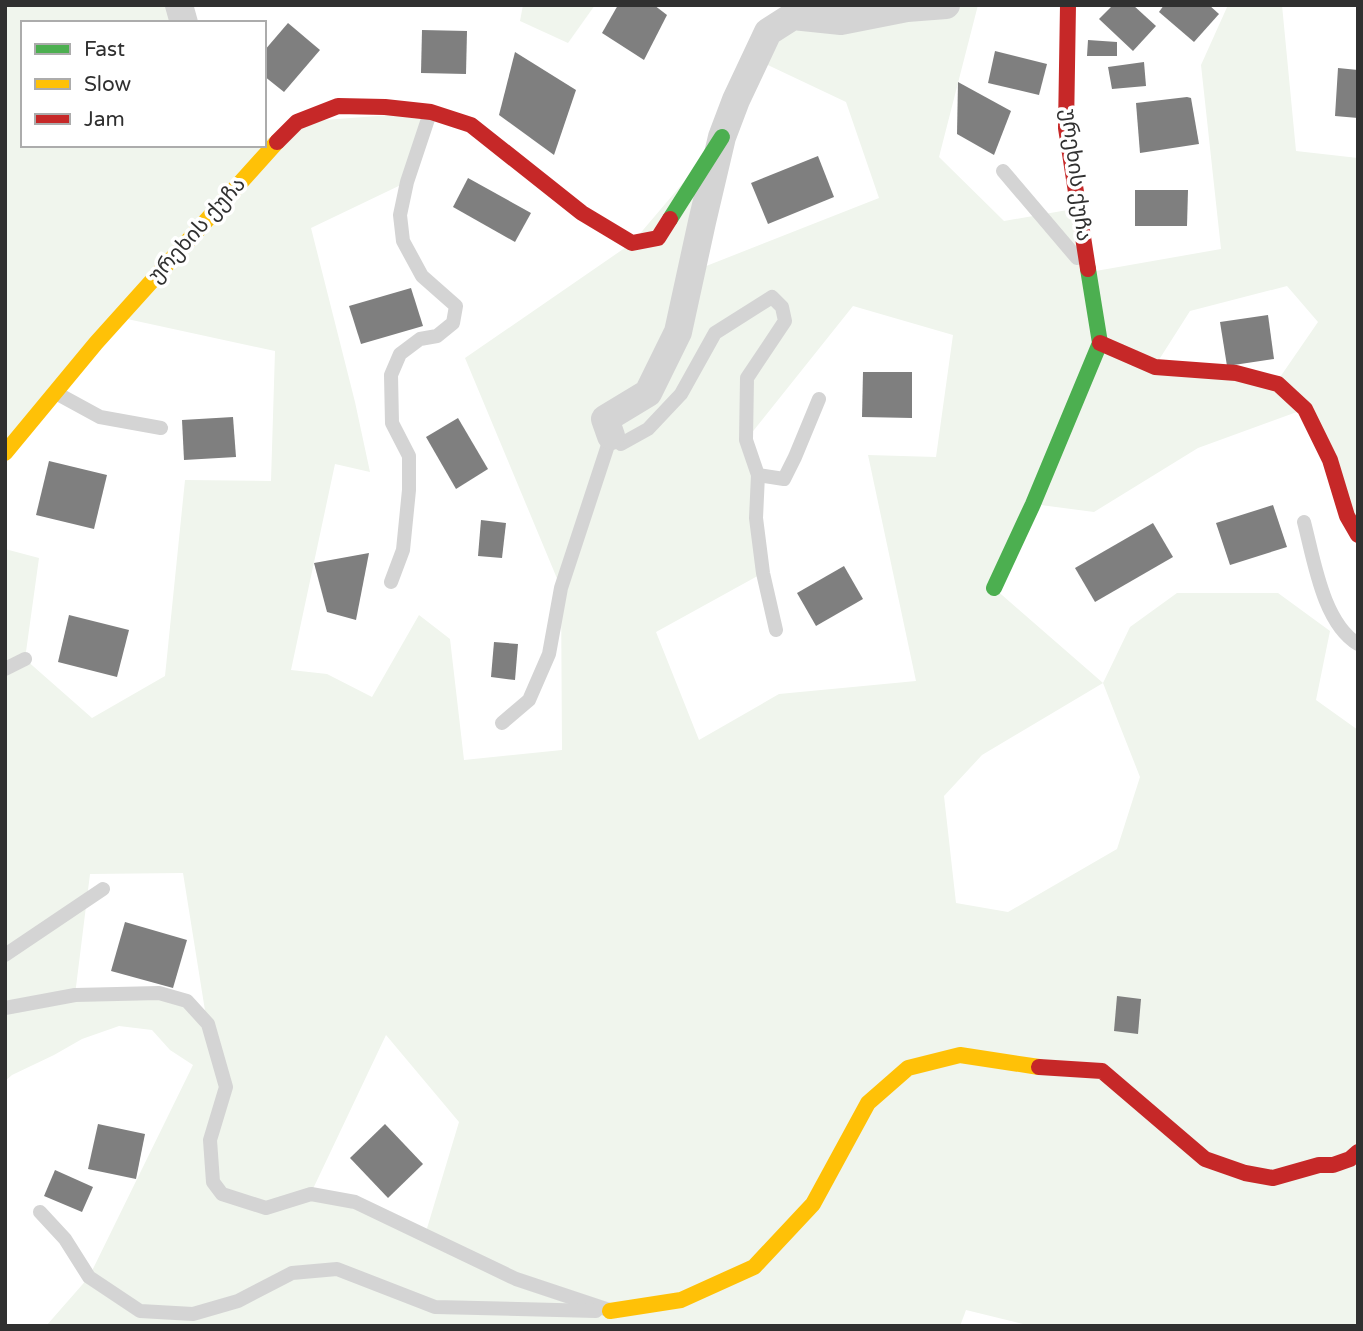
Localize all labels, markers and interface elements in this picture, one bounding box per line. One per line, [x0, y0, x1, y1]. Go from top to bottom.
legend [21, 21, 266, 147]
text: Fast [84, 37, 125, 62]
text: Slow [84, 72, 132, 97]
text: Jam [84, 107, 125, 132]
street label: ურეხის ქუჩა [1055, 107, 1097, 243]
street label: ურეხის ქუჩა [143, 172, 251, 288]

